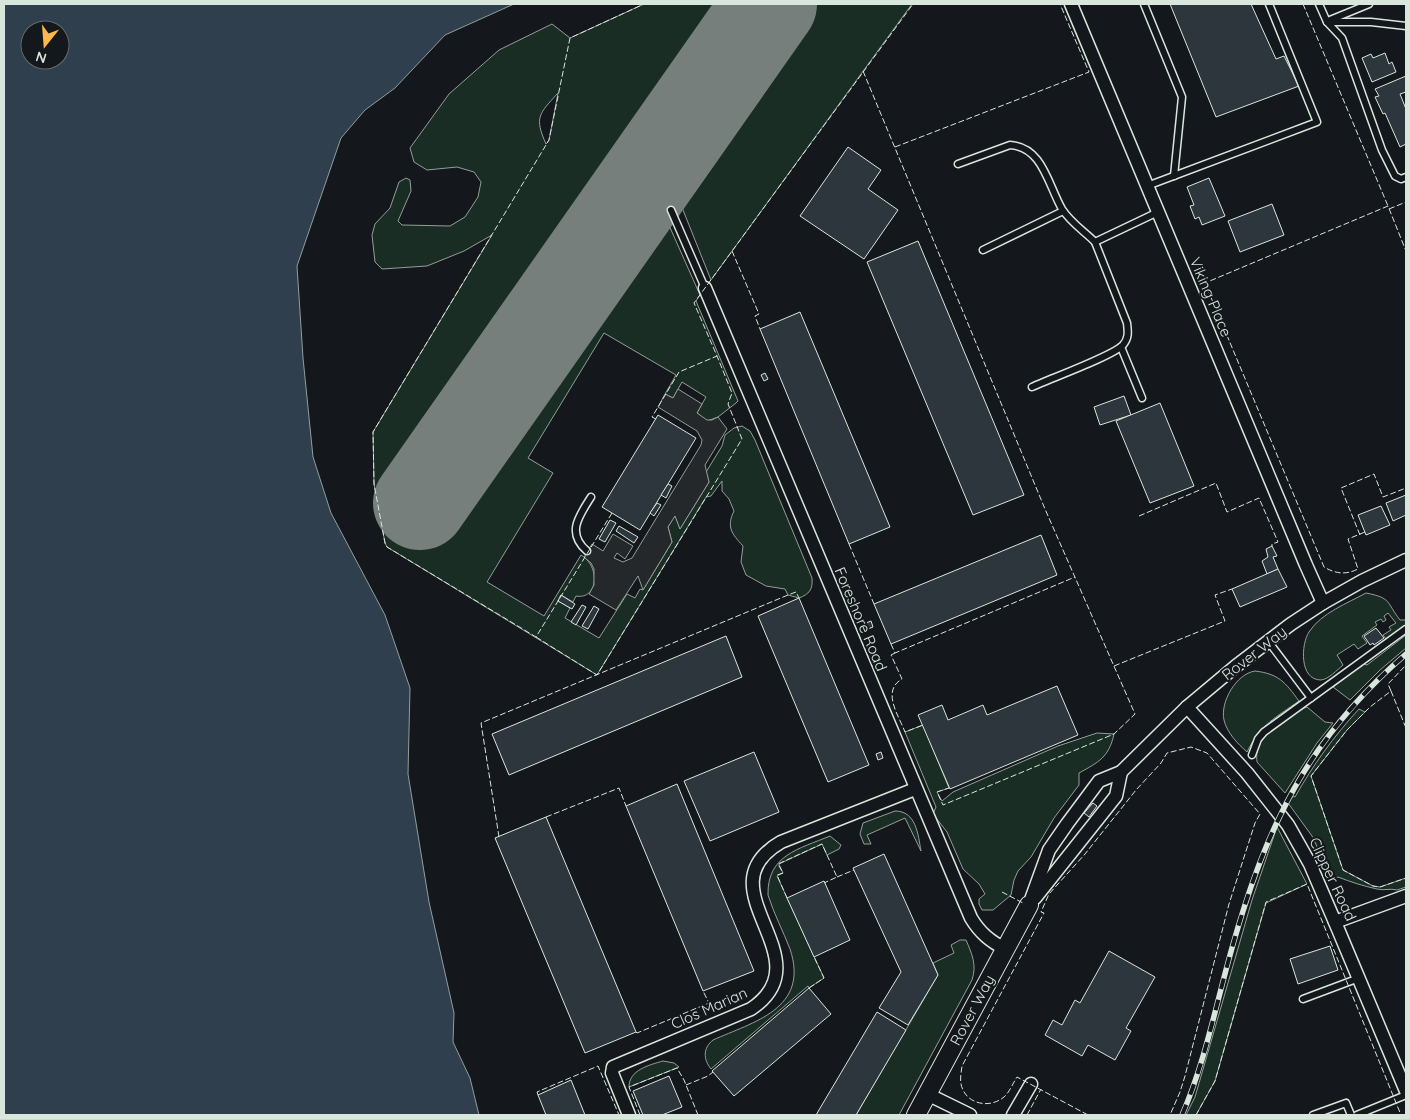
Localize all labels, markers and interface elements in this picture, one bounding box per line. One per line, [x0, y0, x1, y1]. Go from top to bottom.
north arrow [20, 20, 70, 70]
text: N [34, 47, 49, 68]
street label: Viking Place [1186, 254, 1236, 340]
street label: Foreshore Road [831, 564, 891, 674]
street label: Rover Way [1218, 622, 1290, 684]
street label: Clipper Road [1305, 834, 1361, 924]
street label: Rover Way [946, 971, 998, 1049]
street label: Clos Marian [668, 983, 750, 1033]

